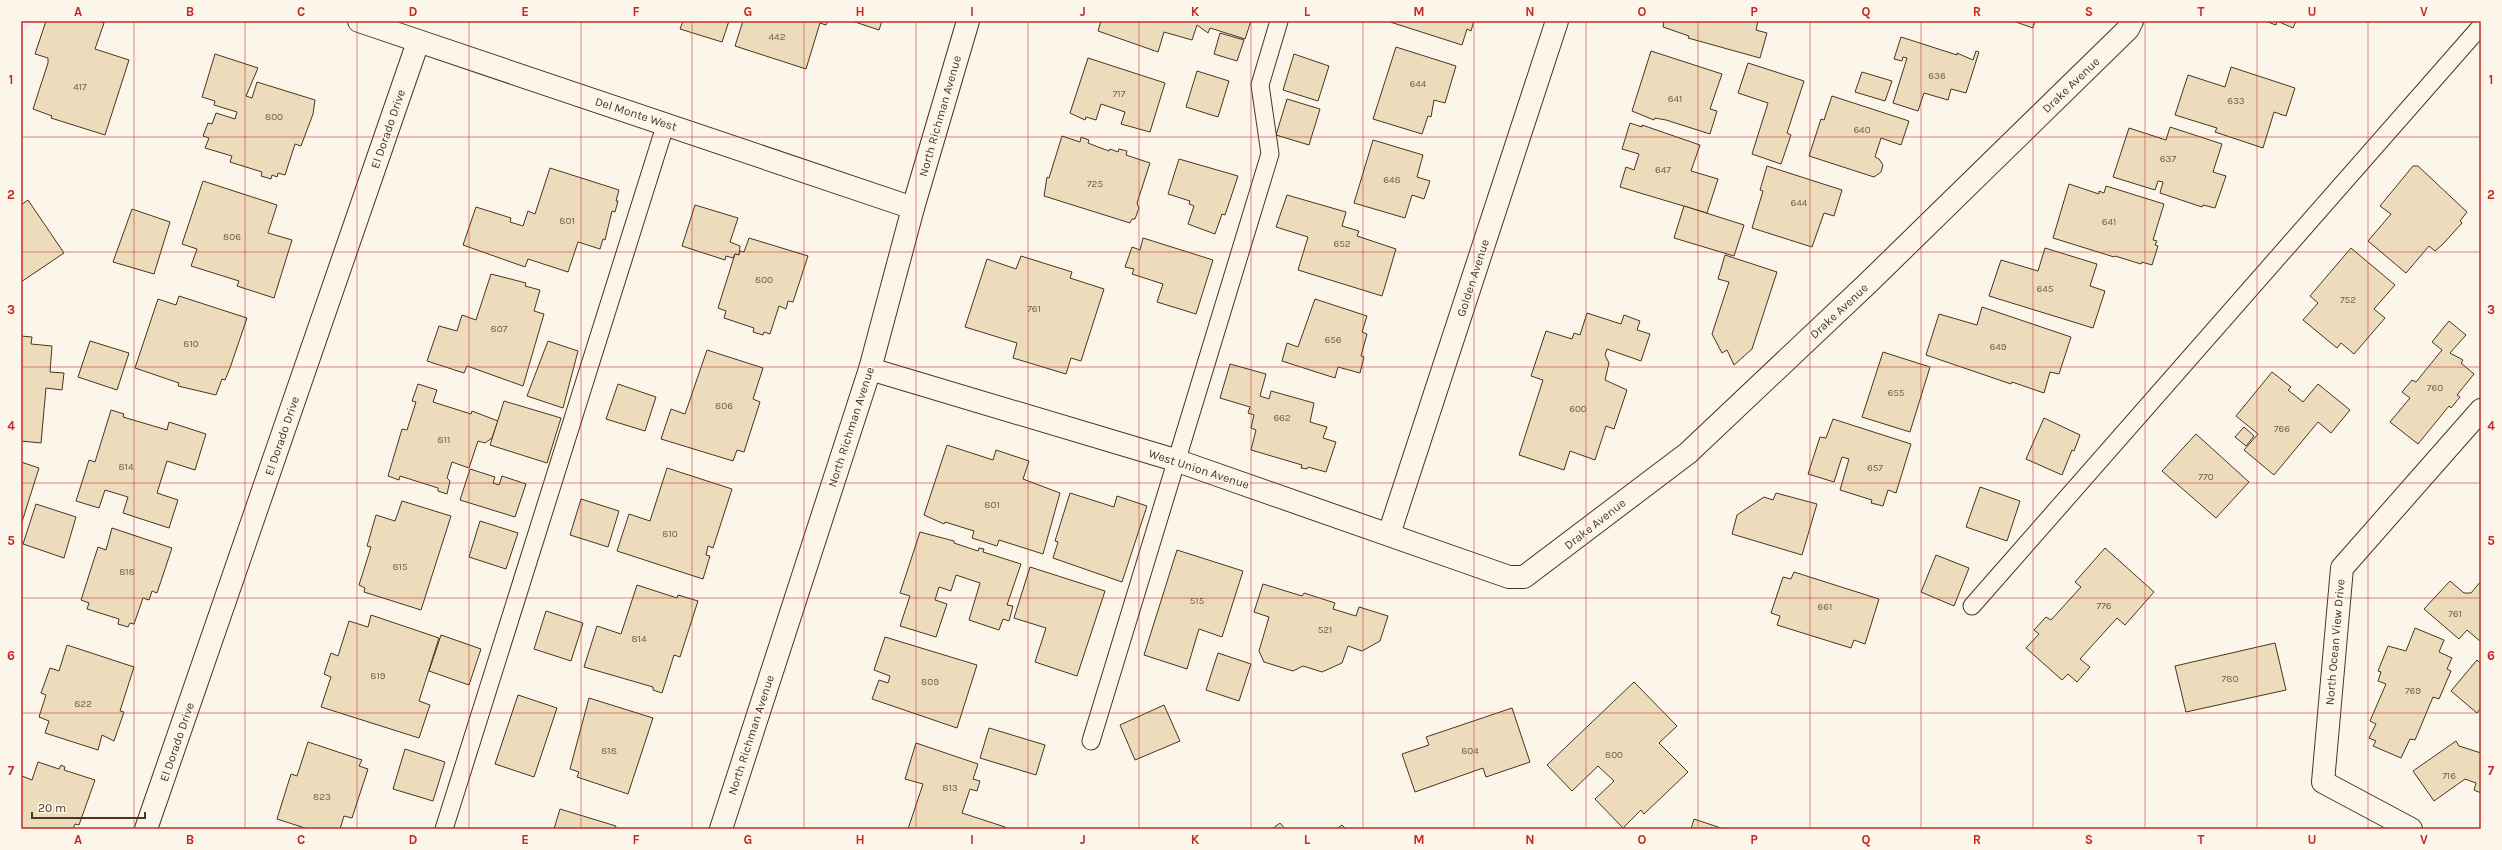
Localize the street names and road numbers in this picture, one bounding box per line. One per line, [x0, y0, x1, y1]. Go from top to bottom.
street label: North Richman Avenue [916, 54, 964, 178]
street label: Drake Avenue [2039, 54, 2103, 116]
street label: El Dorado Drive [368, 88, 408, 170]
street label: Del Monte West [593, 94, 679, 134]
street label: Golden Avenue [1454, 238, 1492, 318]
street label: Drake Avenue [1807, 281, 1871, 341]
street label: North Richman Avenue [825, 365, 877, 489]
street label: El Dorado Drive [262, 395, 302, 477]
street label: West Union Avenue [1147, 446, 1251, 492]
street label: Drake Avenue [1561, 496, 1629, 552]
street label: North Ocean View Drive [2323, 578, 2347, 706]
street label: North Richman Avenue [725, 673, 777, 797]
street label: El Dorado Drive [157, 701, 197, 783]

